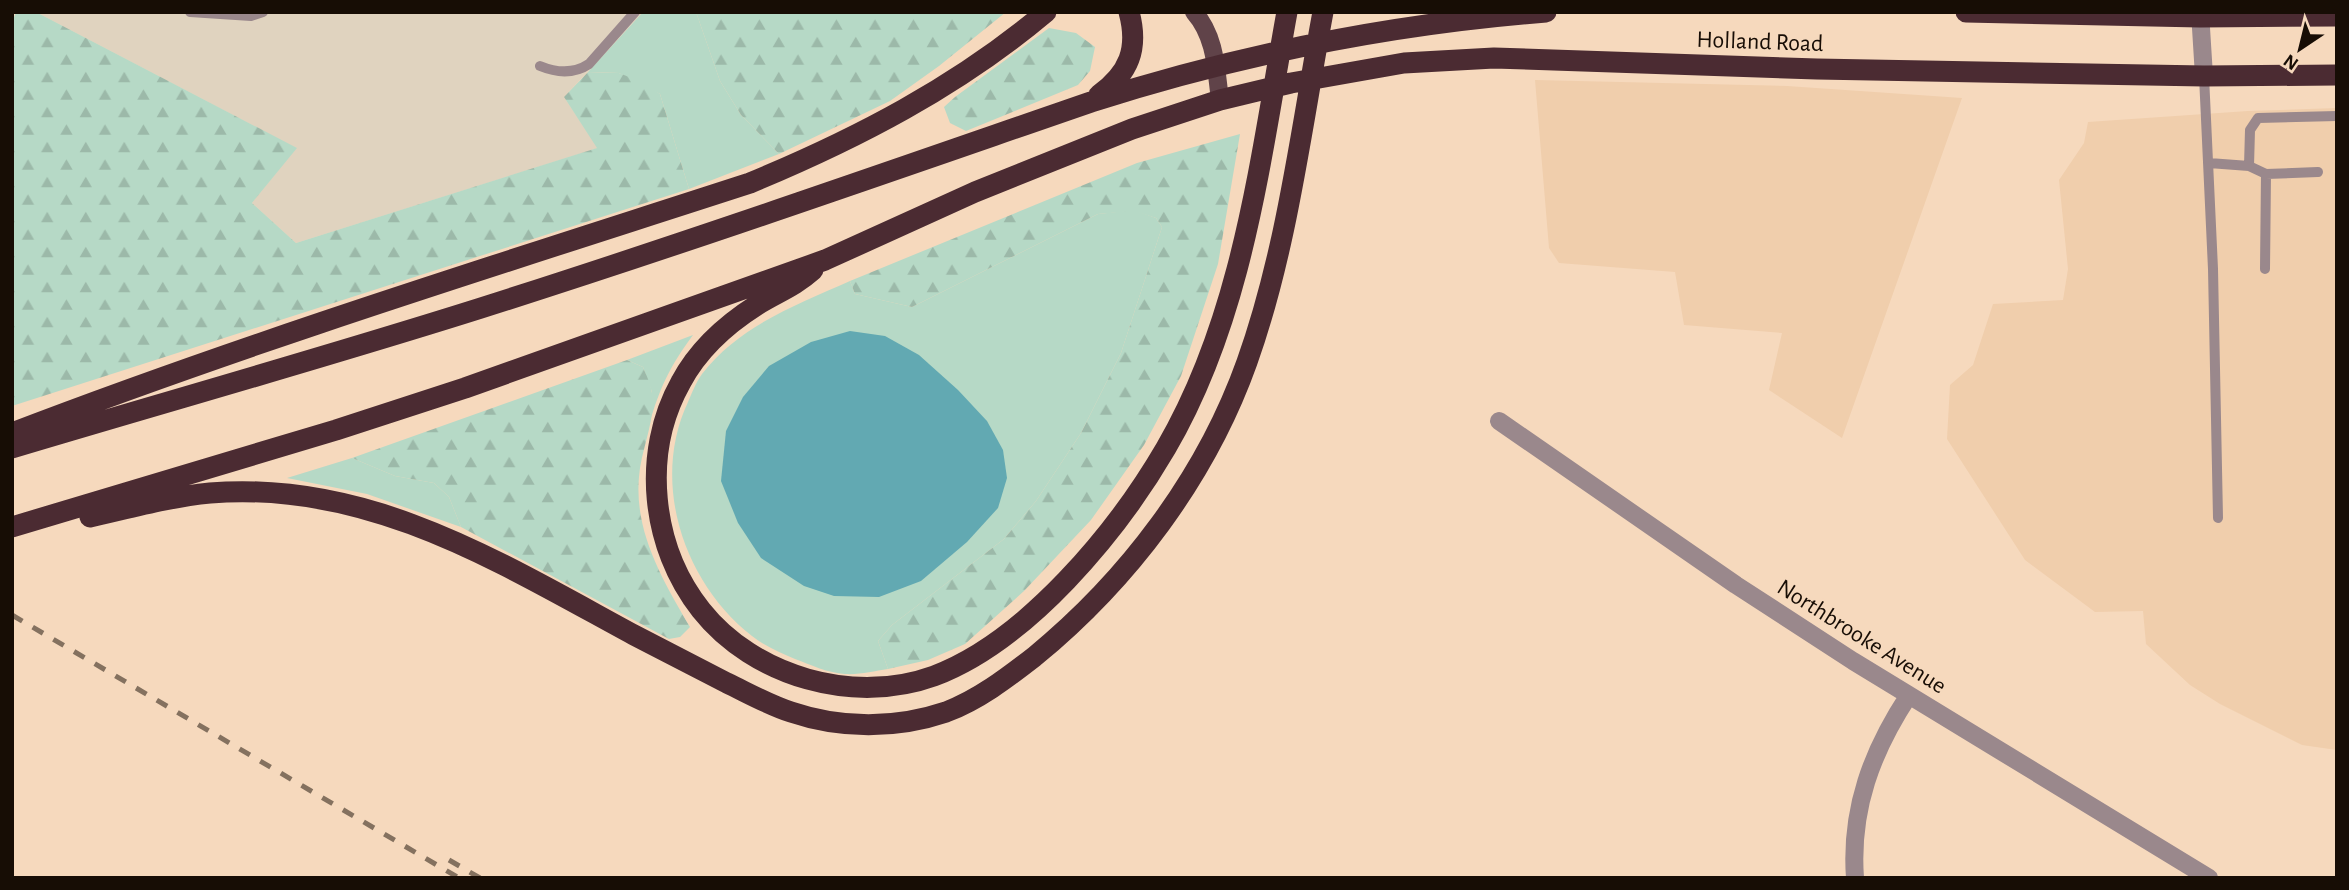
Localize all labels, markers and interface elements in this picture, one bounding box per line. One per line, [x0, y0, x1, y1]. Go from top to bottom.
north arrow [2265, 14, 2335, 84]
street label: Holland Road [1696, 28, 1824, 56]
text: N [2280, 50, 2302, 73]
street label: Northbrooke Avenue [1773, 575, 1950, 699]

